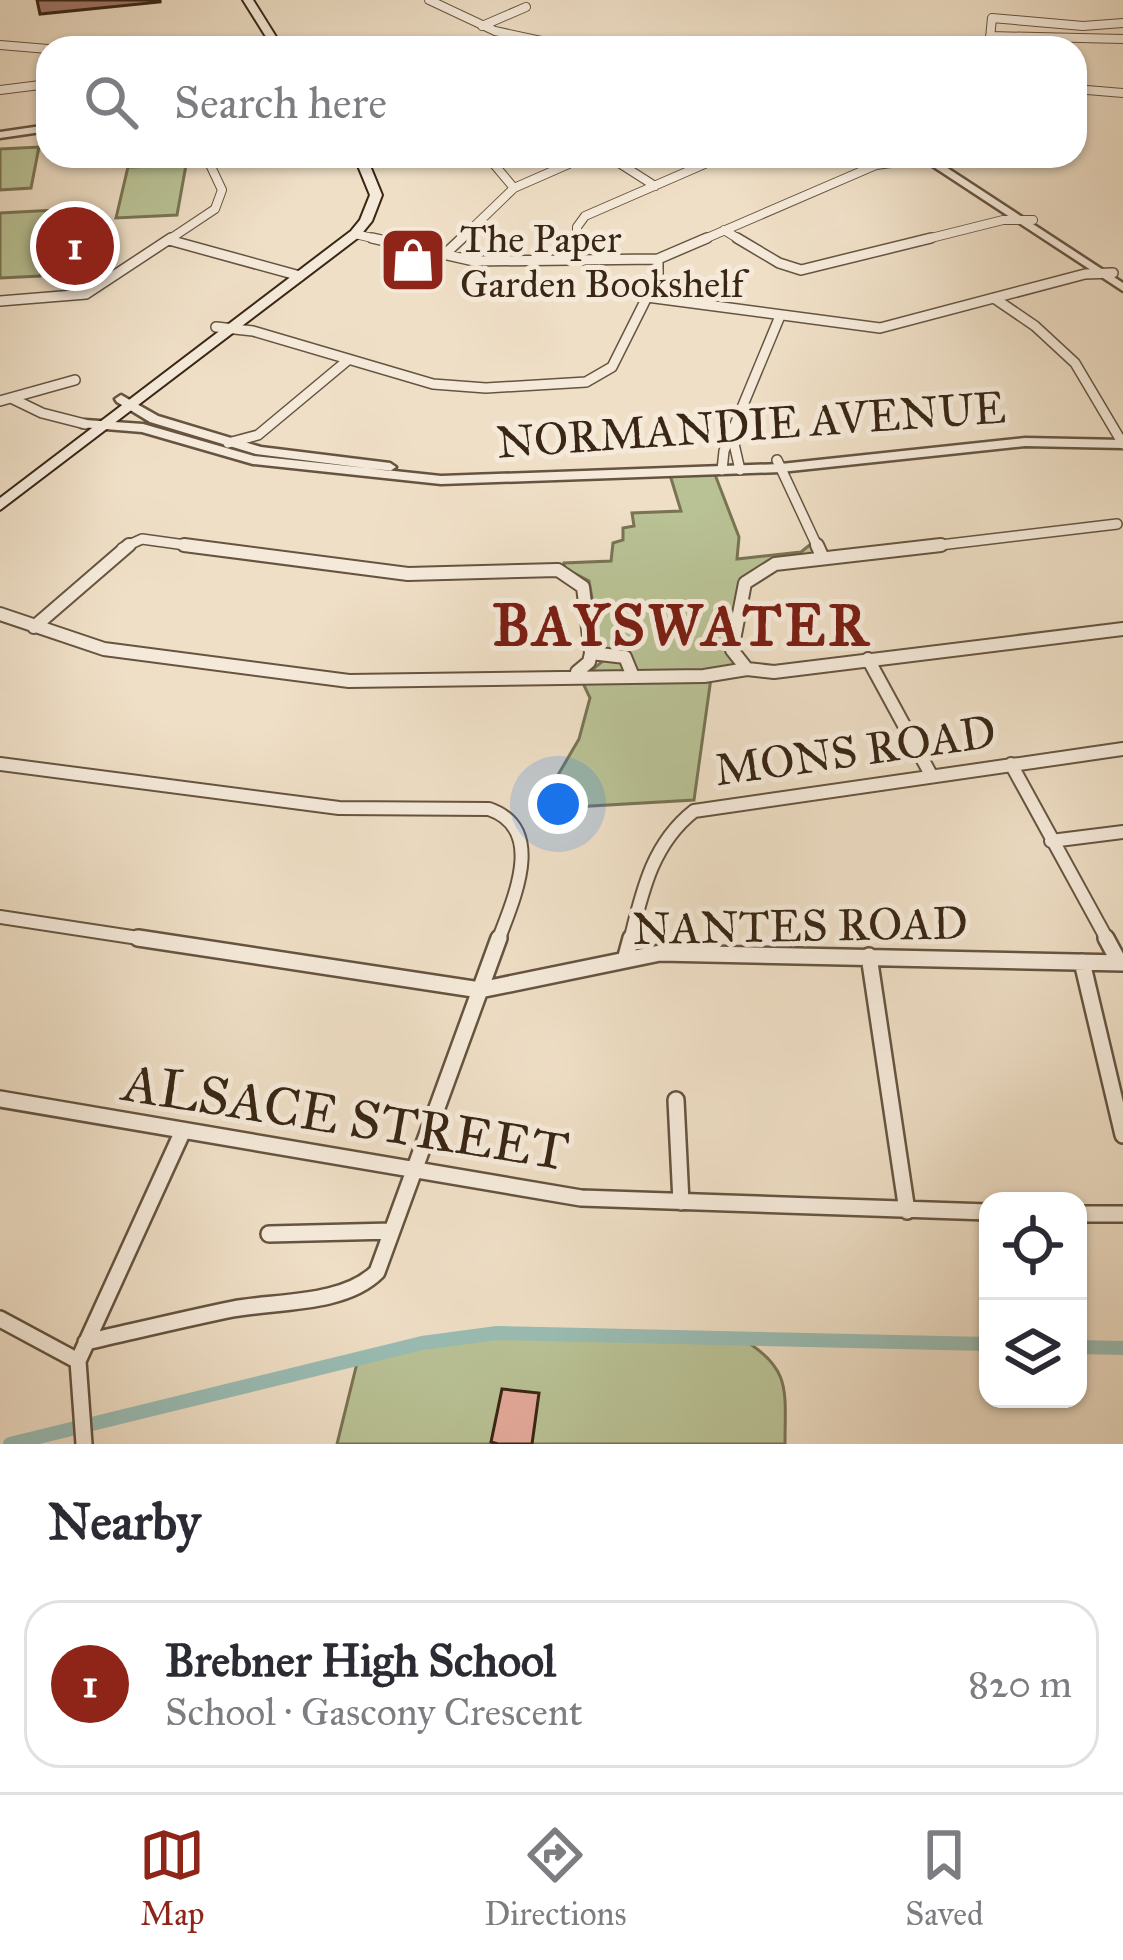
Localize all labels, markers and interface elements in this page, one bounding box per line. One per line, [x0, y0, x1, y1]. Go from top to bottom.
search box [36, 36, 1087, 168]
icon: search [78, 69, 144, 135]
text: Search here [174, 75, 387, 130]
pin: 1 [36, 201, 114, 291]
place label: The Paper Garden Bookshelf [460, 215, 750, 308]
shop icon: The Paper Garden Bookshelf [378, 225, 448, 295]
street label: NORMANDIE AVENUE [494, 379, 1008, 470]
district label: BAYSWATER [493, 591, 871, 661]
street label: MONS ROAD [711, 704, 999, 797]
your location [528, 774, 588, 834]
street label: NANTES ROAD [632, 895, 968, 956]
street label: ALSACE STREET [116, 1049, 573, 1185]
map controls [979, 1192, 1087, 1408]
button: locate [979, 1192, 1087, 1300]
button: layers [979, 1300, 1087, 1408]
text: Nearby [48, 1491, 200, 1553]
text: Brebner High School [165, 1633, 556, 1688]
text: 1 [82, 1660, 98, 1708]
text: 820 m [968, 1660, 1072, 1708]
text: School · Gascony Crescent [165, 1688, 583, 1736]
tab: Map [139, 1822, 205, 1934]
tab: Directions [484, 1822, 626, 1934]
tab: Saved [905, 1822, 984, 1934]

